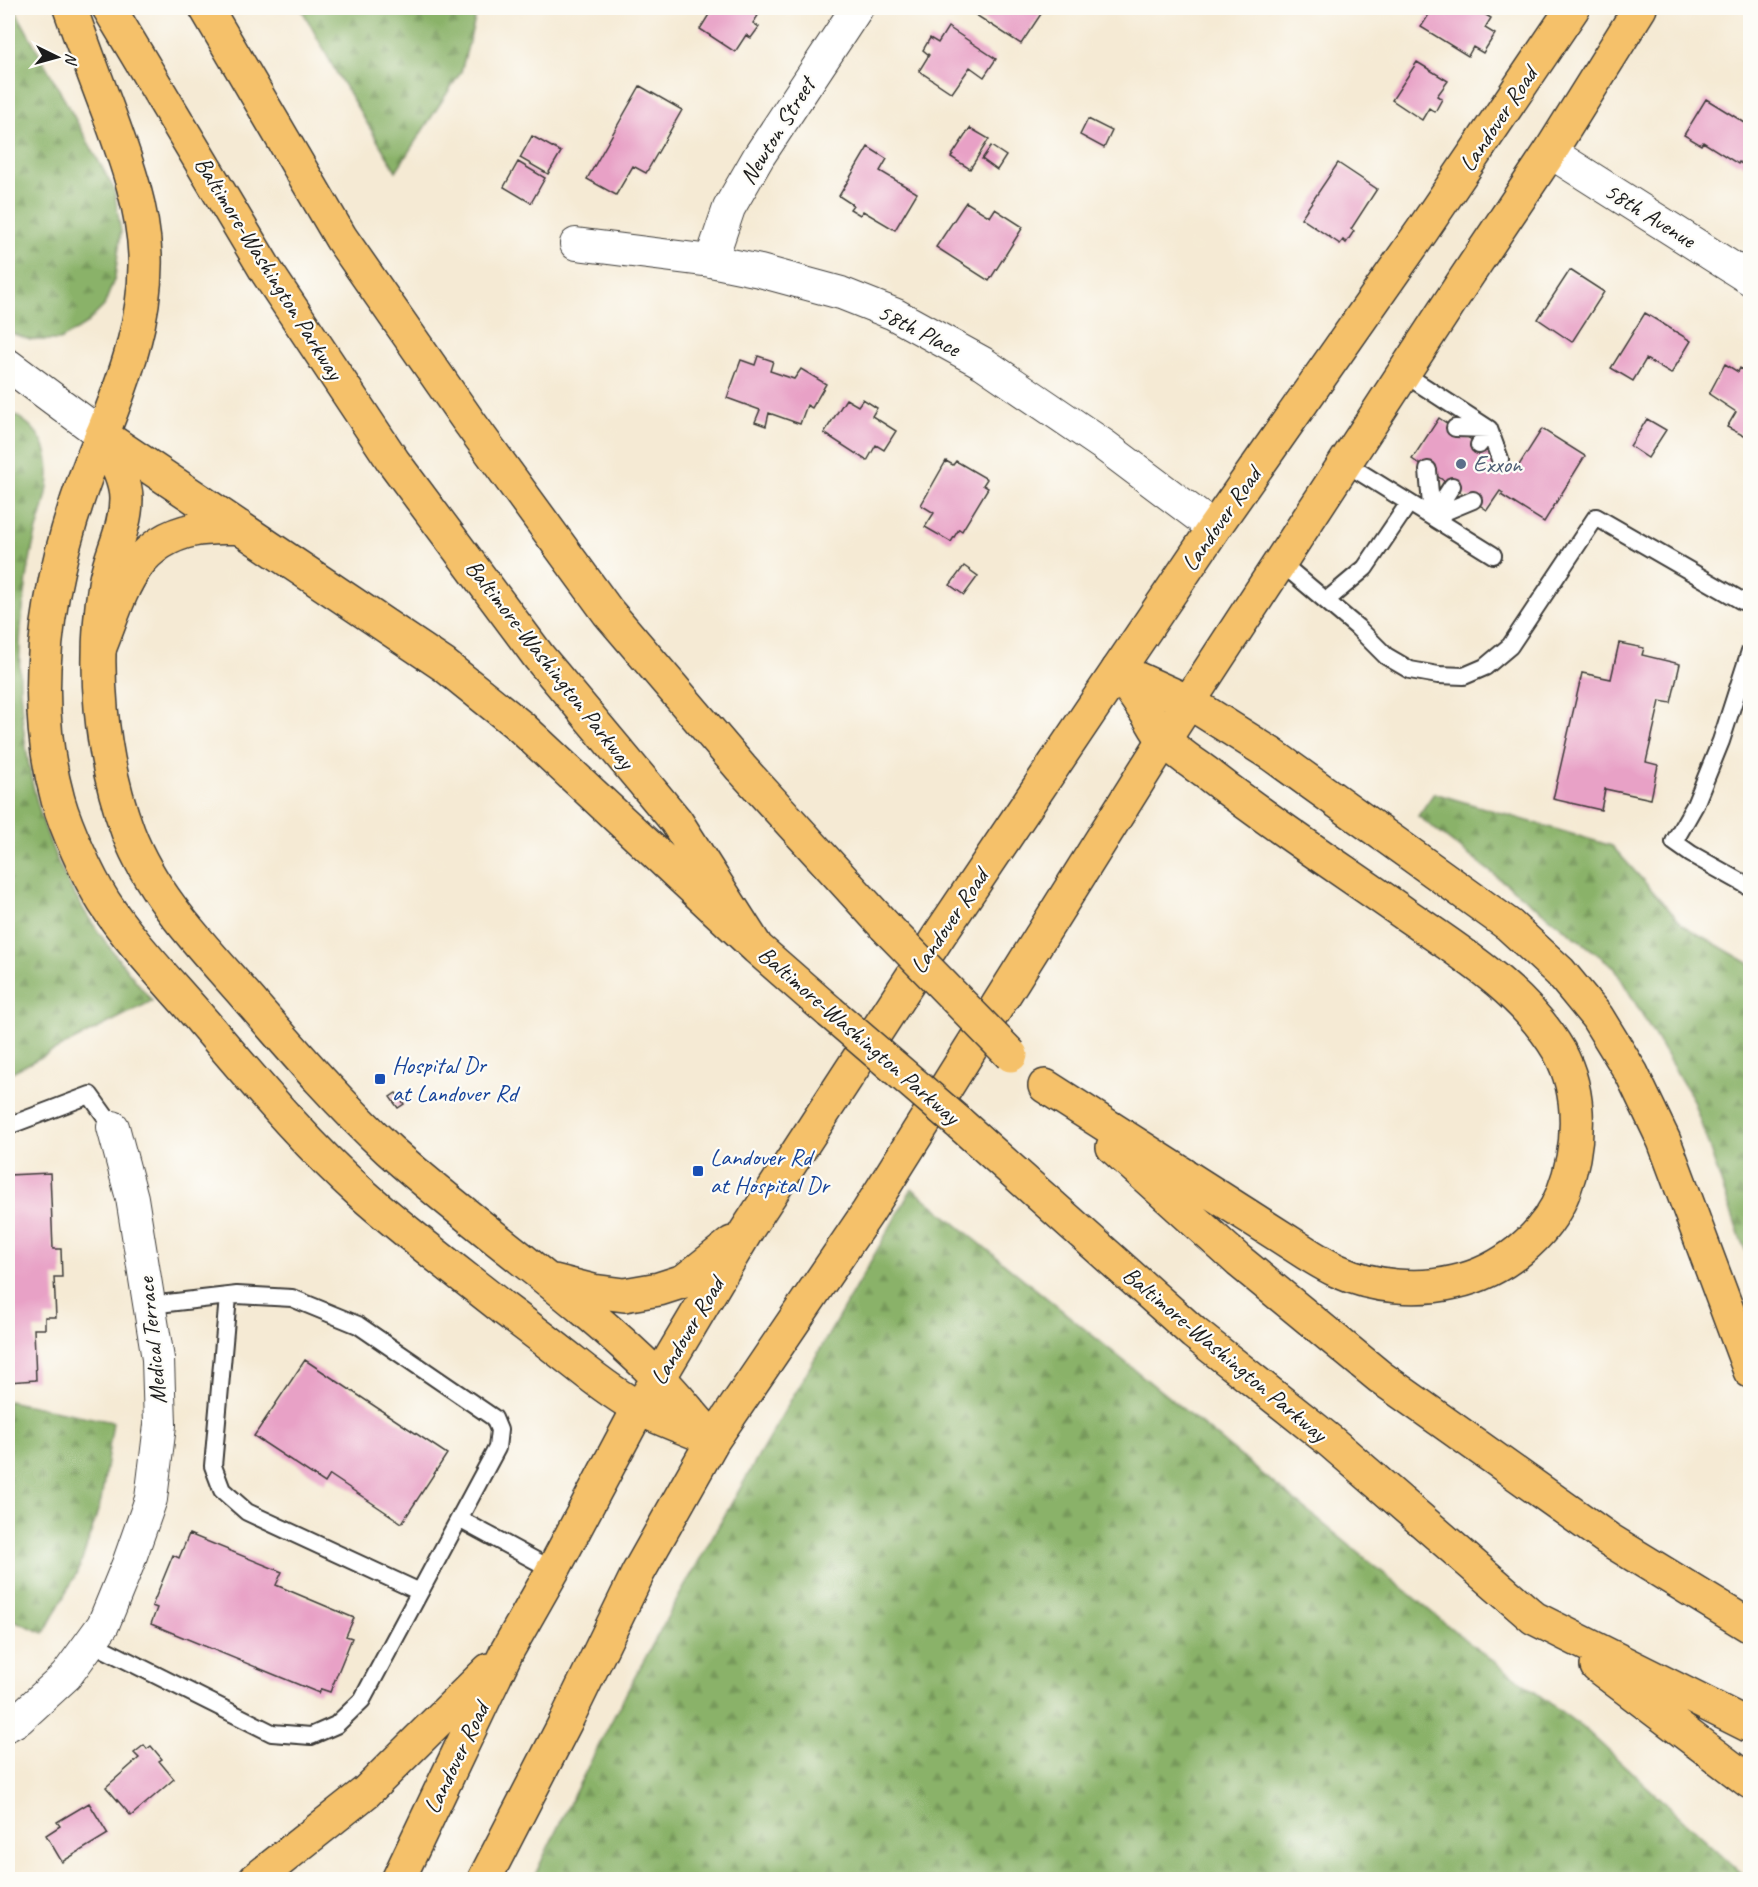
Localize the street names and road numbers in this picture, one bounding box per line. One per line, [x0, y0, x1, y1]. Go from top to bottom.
street label: Landover Road [1452, 58, 1546, 177]
street label: Newton Street [732, 70, 823, 190]
street label: Baltimore-Washington Parkway [188, 151, 351, 387]
street label: 58th Avenue [1599, 175, 1703, 256]
street label: 58th Place [873, 297, 967, 364]
street label: Landover Road [1174, 458, 1270, 577]
street label: Baltimore-Washington Parkway [459, 553, 642, 776]
street label: Landover Road [903, 860, 997, 979]
street label: Baltimore-Washington Parkway [752, 939, 967, 1132]
street label: Baltimore-Washington Parkway [1117, 1260, 1335, 1449]
street label: Landover Road [643, 1269, 733, 1390]
street label: Medical Terrace [130, 1274, 174, 1406]
street label: Landover Road [416, 1694, 497, 1818]

